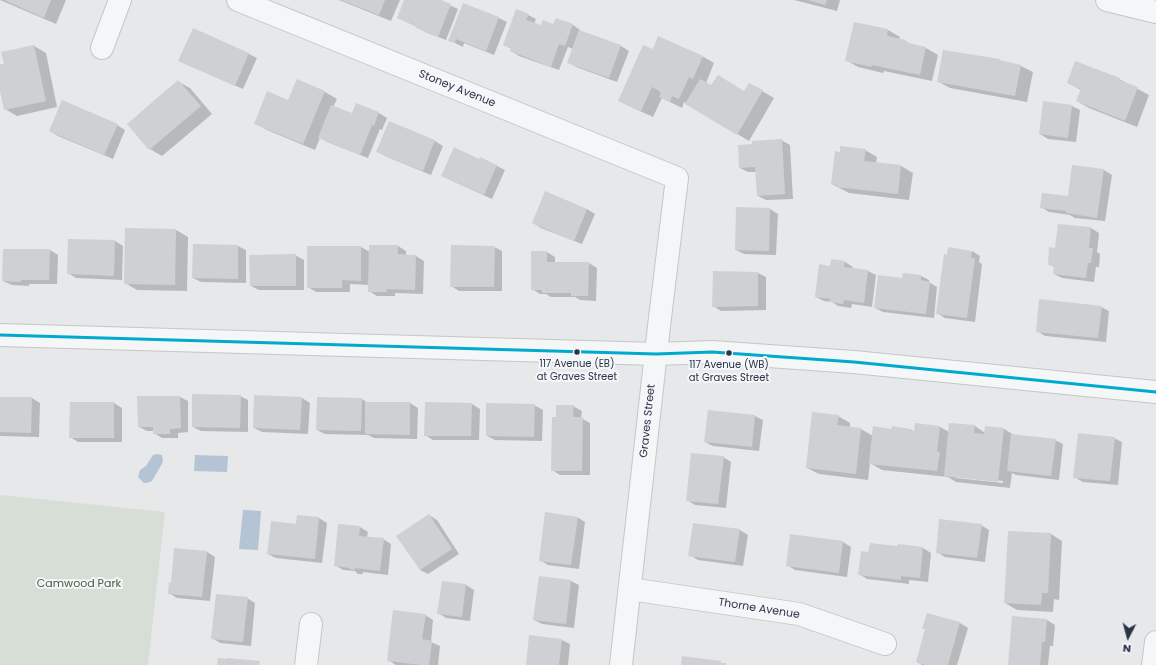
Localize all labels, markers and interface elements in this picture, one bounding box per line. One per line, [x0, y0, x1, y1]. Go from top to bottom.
street label: Stoney Avenue [417, 68, 497, 110]
marker: 117 Avenue (EB) at Graves Street [572, 347, 582, 357]
marker: 117 Avenue (WB) at Graves Street [724, 348, 734, 358]
place label: 117 Avenue (EB) at Graves Street [537, 358, 617, 382]
place label: 117 Avenue (WB) at Graves Street [689, 359, 769, 382]
street label: Graves Street [638, 384, 658, 458]
park label: Camwood Park [37, 577, 121, 591]
street label: Thorne Avenue [717, 596, 801, 622]
north arrow [1108, 617, 1148, 657]
text: N [1122, 641, 1132, 657]

